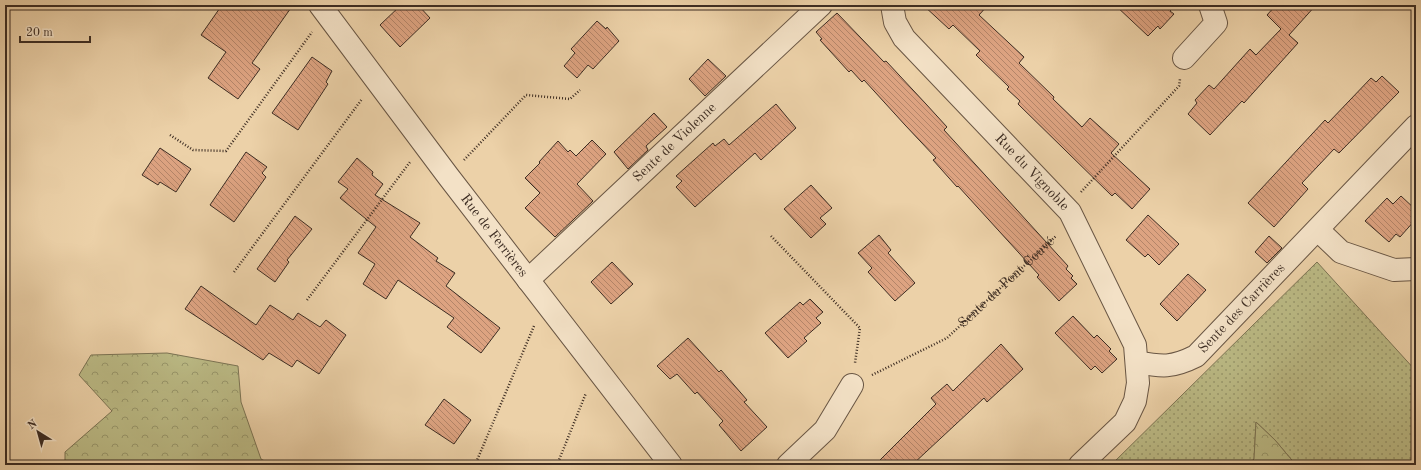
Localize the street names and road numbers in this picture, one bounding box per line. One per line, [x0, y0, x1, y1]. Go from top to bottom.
street label: Sente de Violenne [630, 100, 719, 185]
street label: Rue du Vignoble [992, 131, 1072, 213]
street label: Rue de Ferrières [458, 192, 530, 280]
street label: Sente du Pont Couvé [956, 234, 1057, 331]
street label: Sente des Carrières [1196, 261, 1288, 356]

